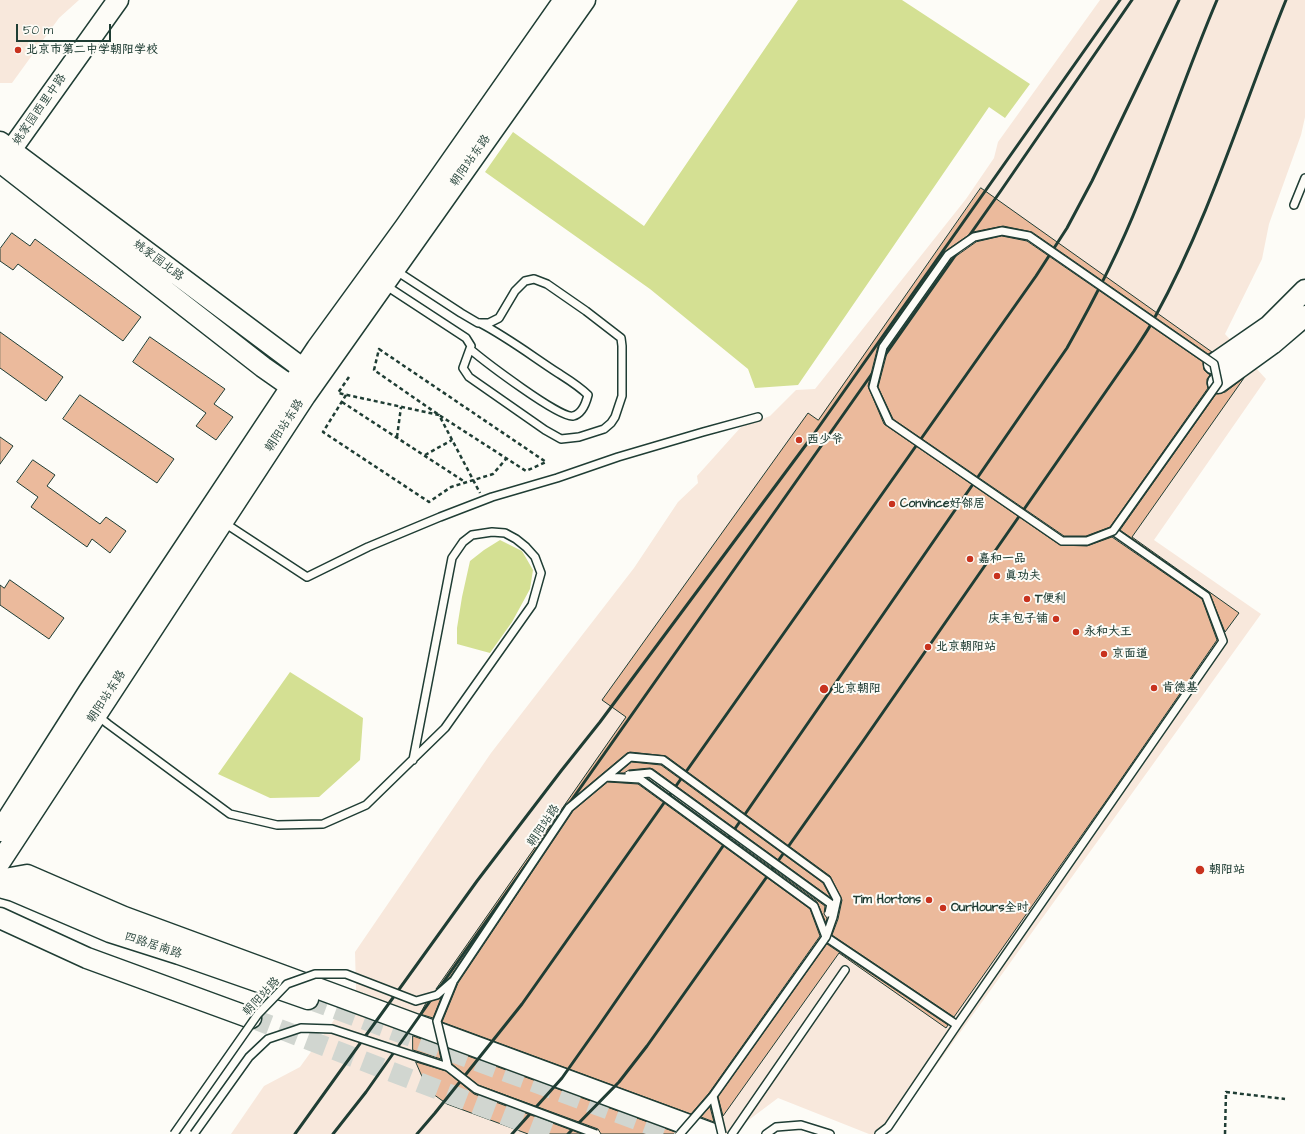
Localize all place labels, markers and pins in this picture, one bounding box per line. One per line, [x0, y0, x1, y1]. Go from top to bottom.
place label: 北京市第二中学朝阳学校 [26, 43, 158, 57]
marker: 北京市第二中学朝阳学校 [13, 45, 23, 55]
place label: 西少爷 [807, 433, 843, 447]
marker: 西少爷 [794, 435, 804, 445]
place label: Convince好邻居 [900, 497, 985, 511]
marker: Convince好邻居 [887, 499, 897, 509]
place label: 嘉和一品 [978, 552, 1026, 566]
marker: 嘉和一品 [965, 554, 975, 564]
place label: 真功夫 [1005, 569, 1041, 583]
marker: 真功夫 [992, 571, 1002, 581]
place label: T便利 [1035, 592, 1066, 606]
marker: T便利 [1022, 594, 1032, 604]
place label: 庆丰包子铺 [988, 612, 1048, 626]
marker: 庆丰包子铺 [1051, 614, 1061, 624]
place label: 永和大王 [1084, 625, 1132, 639]
marker: 永和大王 [1071, 627, 1081, 637]
place label: 北京朝阳站 [936, 640, 996, 654]
marker: 北京朝阳站 [923, 642, 933, 652]
place label: 京面道 [1112, 647, 1148, 661]
marker: 京面道 [1099, 649, 1109, 659]
place label: 肯德基 [1162, 681, 1198, 695]
place label: 北京朝阳 [833, 682, 881, 696]
marker: 北京朝阳 [818, 683, 830, 695]
marker: 肯德基 [1149, 683, 1159, 693]
place label: 朝阳站 [1209, 863, 1245, 877]
marker: 朝阳站 [1194, 864, 1206, 876]
place label: Tim Hortons [853, 893, 921, 907]
marker: Tim Hortons [924, 895, 934, 905]
place label: OurHours全时 [951, 901, 1029, 915]
marker: OurHours全时 [938, 903, 948, 913]

